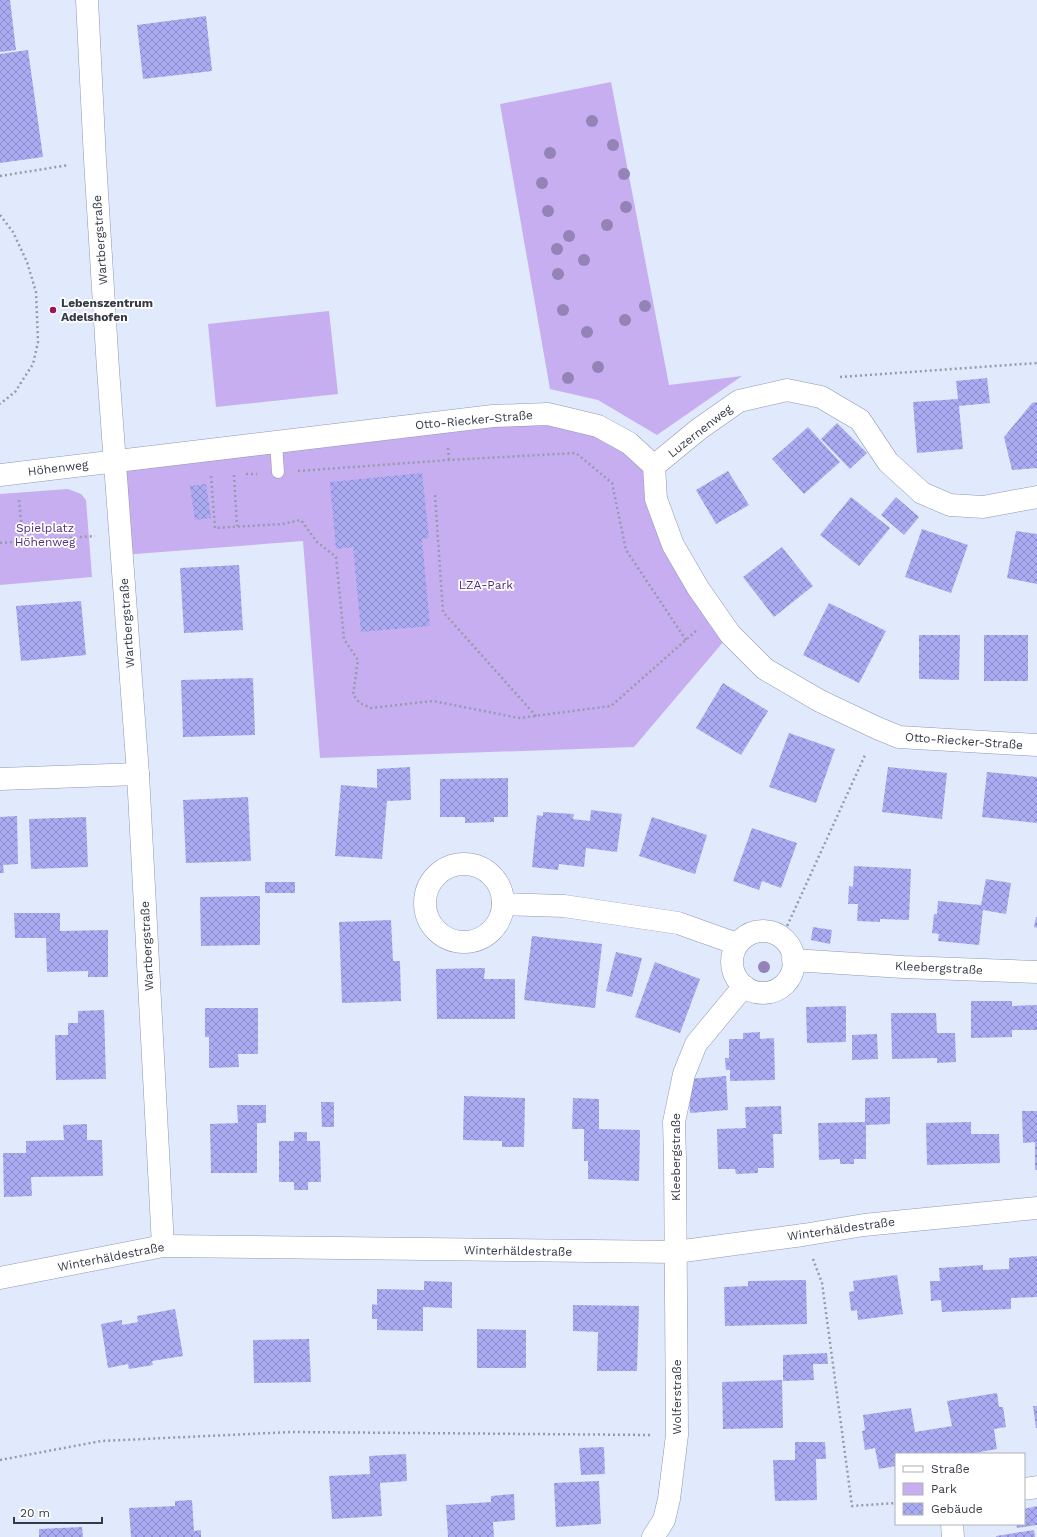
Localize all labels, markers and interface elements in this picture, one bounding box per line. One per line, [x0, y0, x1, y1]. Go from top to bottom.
street label: Wartbergstraße [90, 195, 110, 285]
place label: Lebenszentrum Adelshofen [61, 296, 153, 324]
marker: Lebenszentrum Adelshofen [48, 305, 58, 315]
street label: Luzernenweg [665, 401, 735, 460]
street label: Otto-Riecker-Straße [414, 408, 534, 432]
street label: Höhenweg [27, 457, 90, 479]
park label: Spielplatz Höhenweg [15, 521, 76, 549]
street label: Wartbergstraße [117, 578, 137, 668]
park label: LZA-Park [459, 578, 513, 592]
street label: Otto-Riecker-Straße [905, 730, 1024, 752]
street label: Wartbergstraße [138, 901, 156, 991]
street label: Kleebergstraße [895, 959, 983, 977]
street label: Kleebergstraße [669, 1113, 683, 1201]
street label: Winterhäldestraße [786, 1215, 896, 1243]
street label: Winterhäldestraße [56, 1240, 166, 1274]
street label: Winterhäldestraße [464, 1243, 572, 1259]
street label: Wolferstraße [670, 1359, 684, 1435]
legend [895, 1453, 1025, 1525]
text: Straße [931, 1462, 970, 1476]
text: Park [931, 1482, 957, 1496]
scale bar [14, 1499, 102, 1525]
text: Gebäude [931, 1502, 983, 1516]
text: 20 m [20, 1506, 50, 1520]

